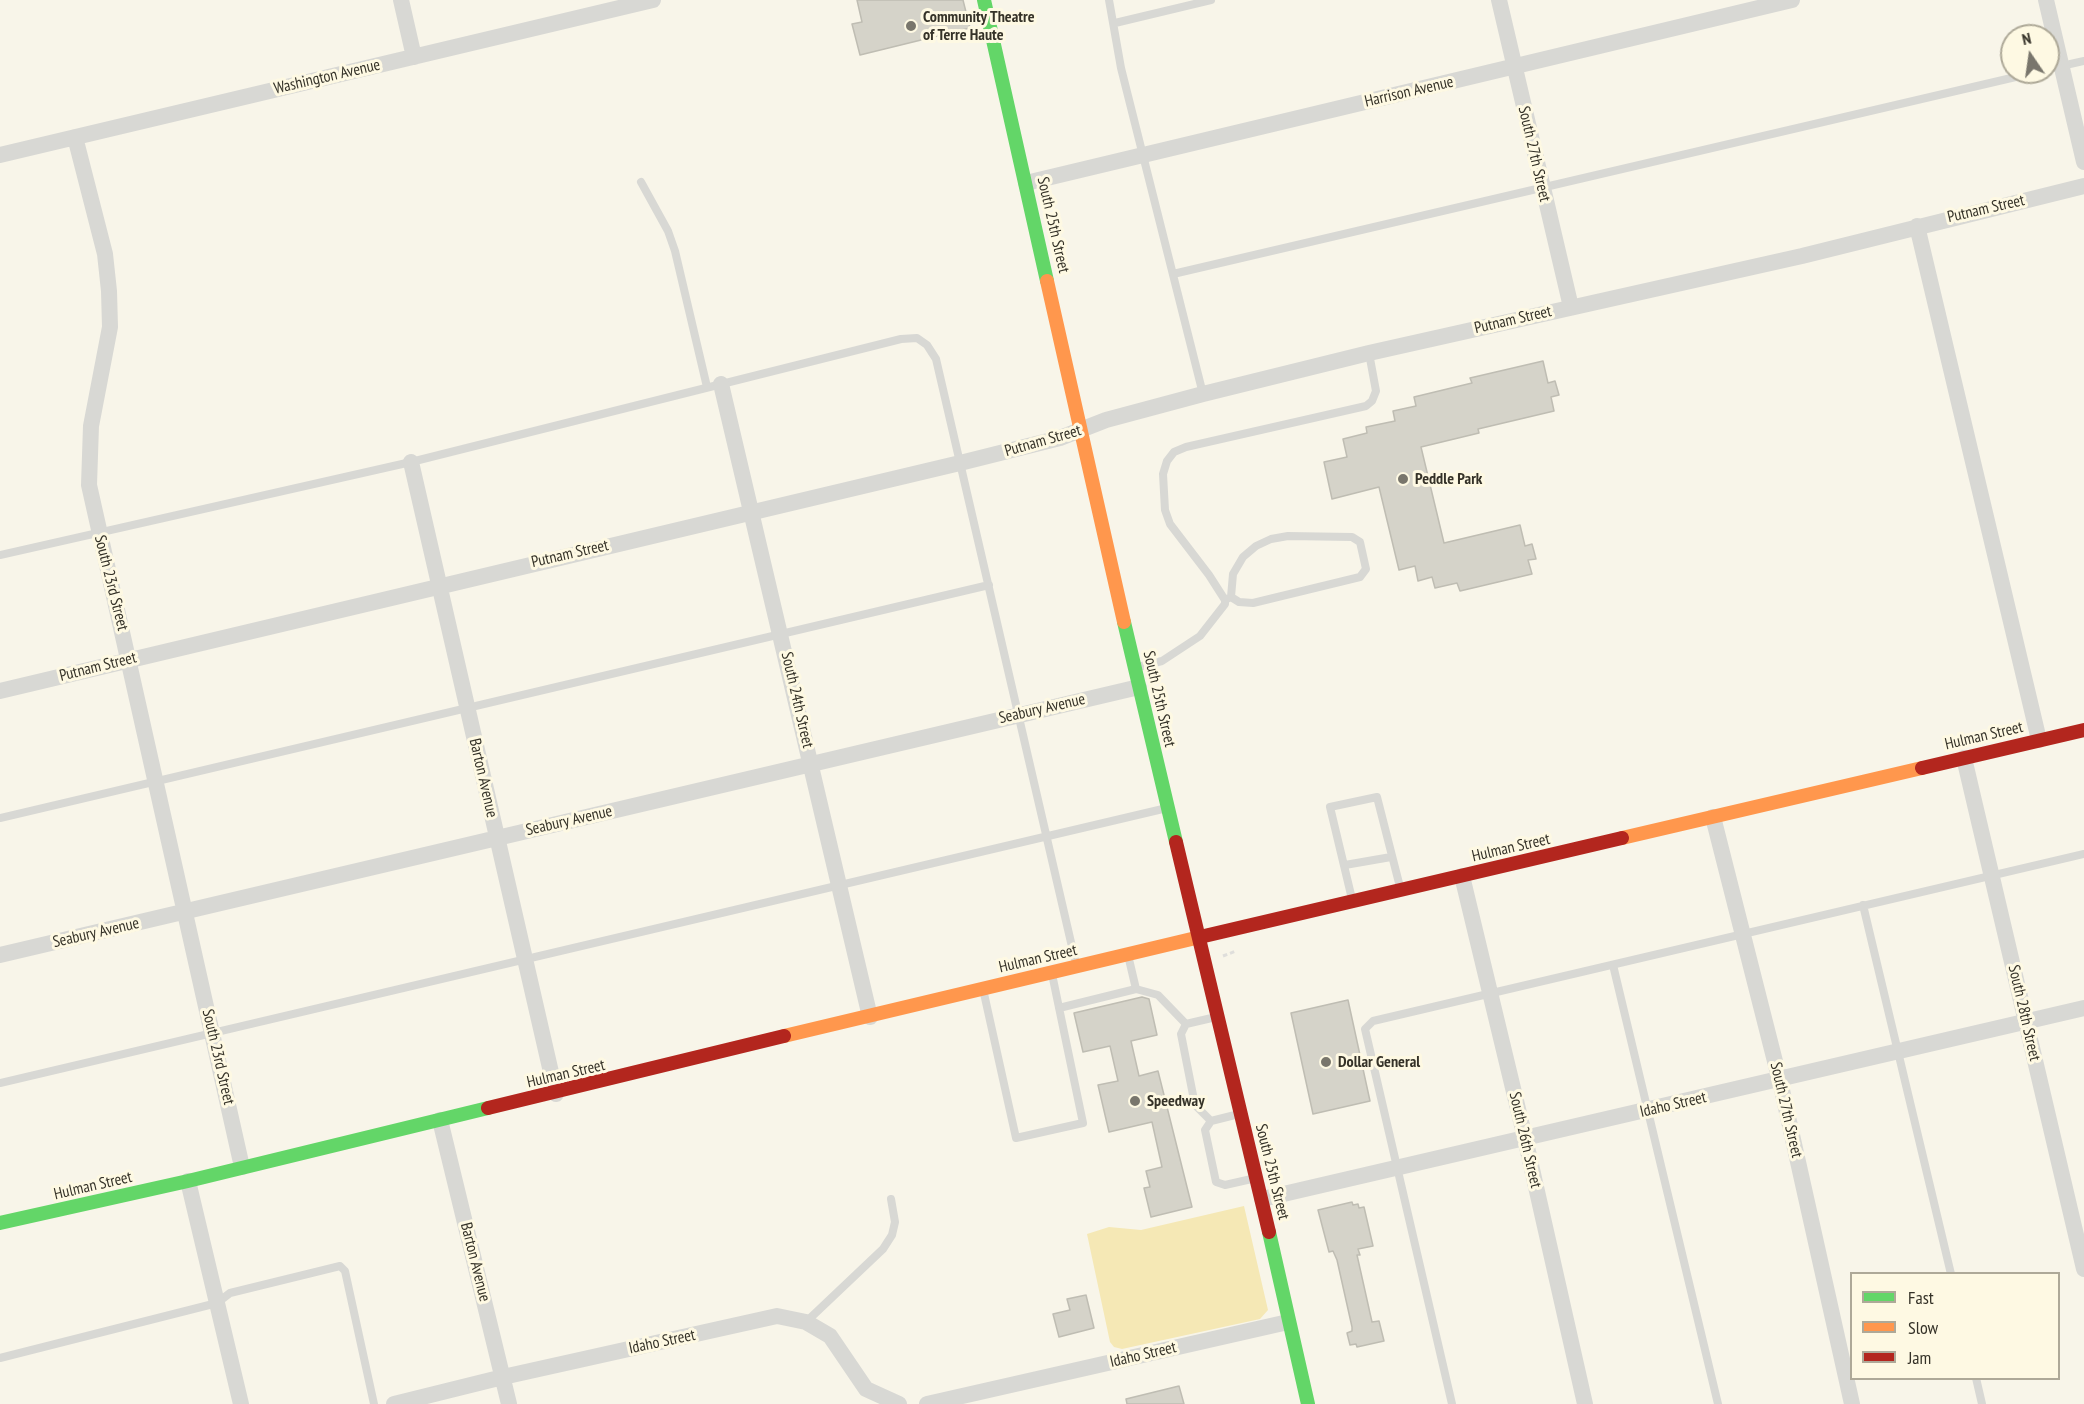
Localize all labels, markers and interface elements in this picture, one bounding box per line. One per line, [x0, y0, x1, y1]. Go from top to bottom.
place label: Community Theatre of Terre Haute [923, 7, 1035, 45]
marker: Community Theatre of Terre Haute [904, 19, 918, 33]
north arrow [2000, 24, 2060, 84]
text: N [2020, 28, 2033, 49]
street label: Washington Avenue [272, 55, 382, 99]
street label: Harrison Avenue [1363, 72, 1455, 112]
street label: South 27th Street [1514, 104, 1554, 204]
street label: South 25th Street [1033, 175, 1073, 275]
street label: Putnam Street [1946, 191, 2026, 227]
street label: Putnam Street [1473, 302, 1553, 338]
street label: Putnam Street [1003, 421, 1083, 461]
place label: Peddle Park [1415, 469, 1482, 489]
marker: Peddle Park [1396, 472, 1410, 486]
street label: South 23rd Street [90, 533, 132, 633]
street label: Putnam Street [530, 536, 610, 572]
street label: Putnam Street [58, 648, 138, 686]
street label: South 25th Street [1139, 649, 1179, 749]
street label: South 24th Street [777, 650, 817, 750]
street label: Seabury Avenue [997, 690, 1087, 728]
street label: Hulman Street [1943, 718, 2025, 754]
street label: Barton Avenue [465, 736, 501, 820]
street label: Seabury Avenue [524, 802, 614, 840]
street label: Hulman Street [1470, 830, 1552, 866]
street label: Seabury Avenue [51, 914, 141, 952]
street label: Hulman Street [997, 941, 1079, 977]
street label: South 28th Street [2004, 963, 2044, 1063]
street label: South 23rd Street [198, 1007, 238, 1107]
place label: Dollar General [1338, 1052, 1420, 1072]
marker: Dollar General [1319, 1055, 1333, 1069]
street label: Hulman Street [525, 1056, 607, 1092]
street label: South 27th Street [1766, 1060, 1806, 1160]
street label: Idaho Street [1638, 1088, 1708, 1122]
street label: South 26th Street [1505, 1090, 1545, 1190]
place label: Speedway [1147, 1091, 1205, 1111]
marker: Speedway [1128, 1094, 1142, 1108]
street label: South 25th Street [1251, 1122, 1293, 1222]
street label: Hulman Street [52, 1168, 134, 1204]
street label: Barton Avenue [456, 1220, 494, 1304]
legend [1850, 1272, 2060, 1380]
text: Fast [1908, 1286, 1934, 1309]
text: Slow [1908, 1316, 1938, 1339]
street label: Idaho Street [627, 1326, 697, 1358]
street label: Idaho Street [1108, 1338, 1178, 1372]
text: Jam [1908, 1346, 1931, 1369]

